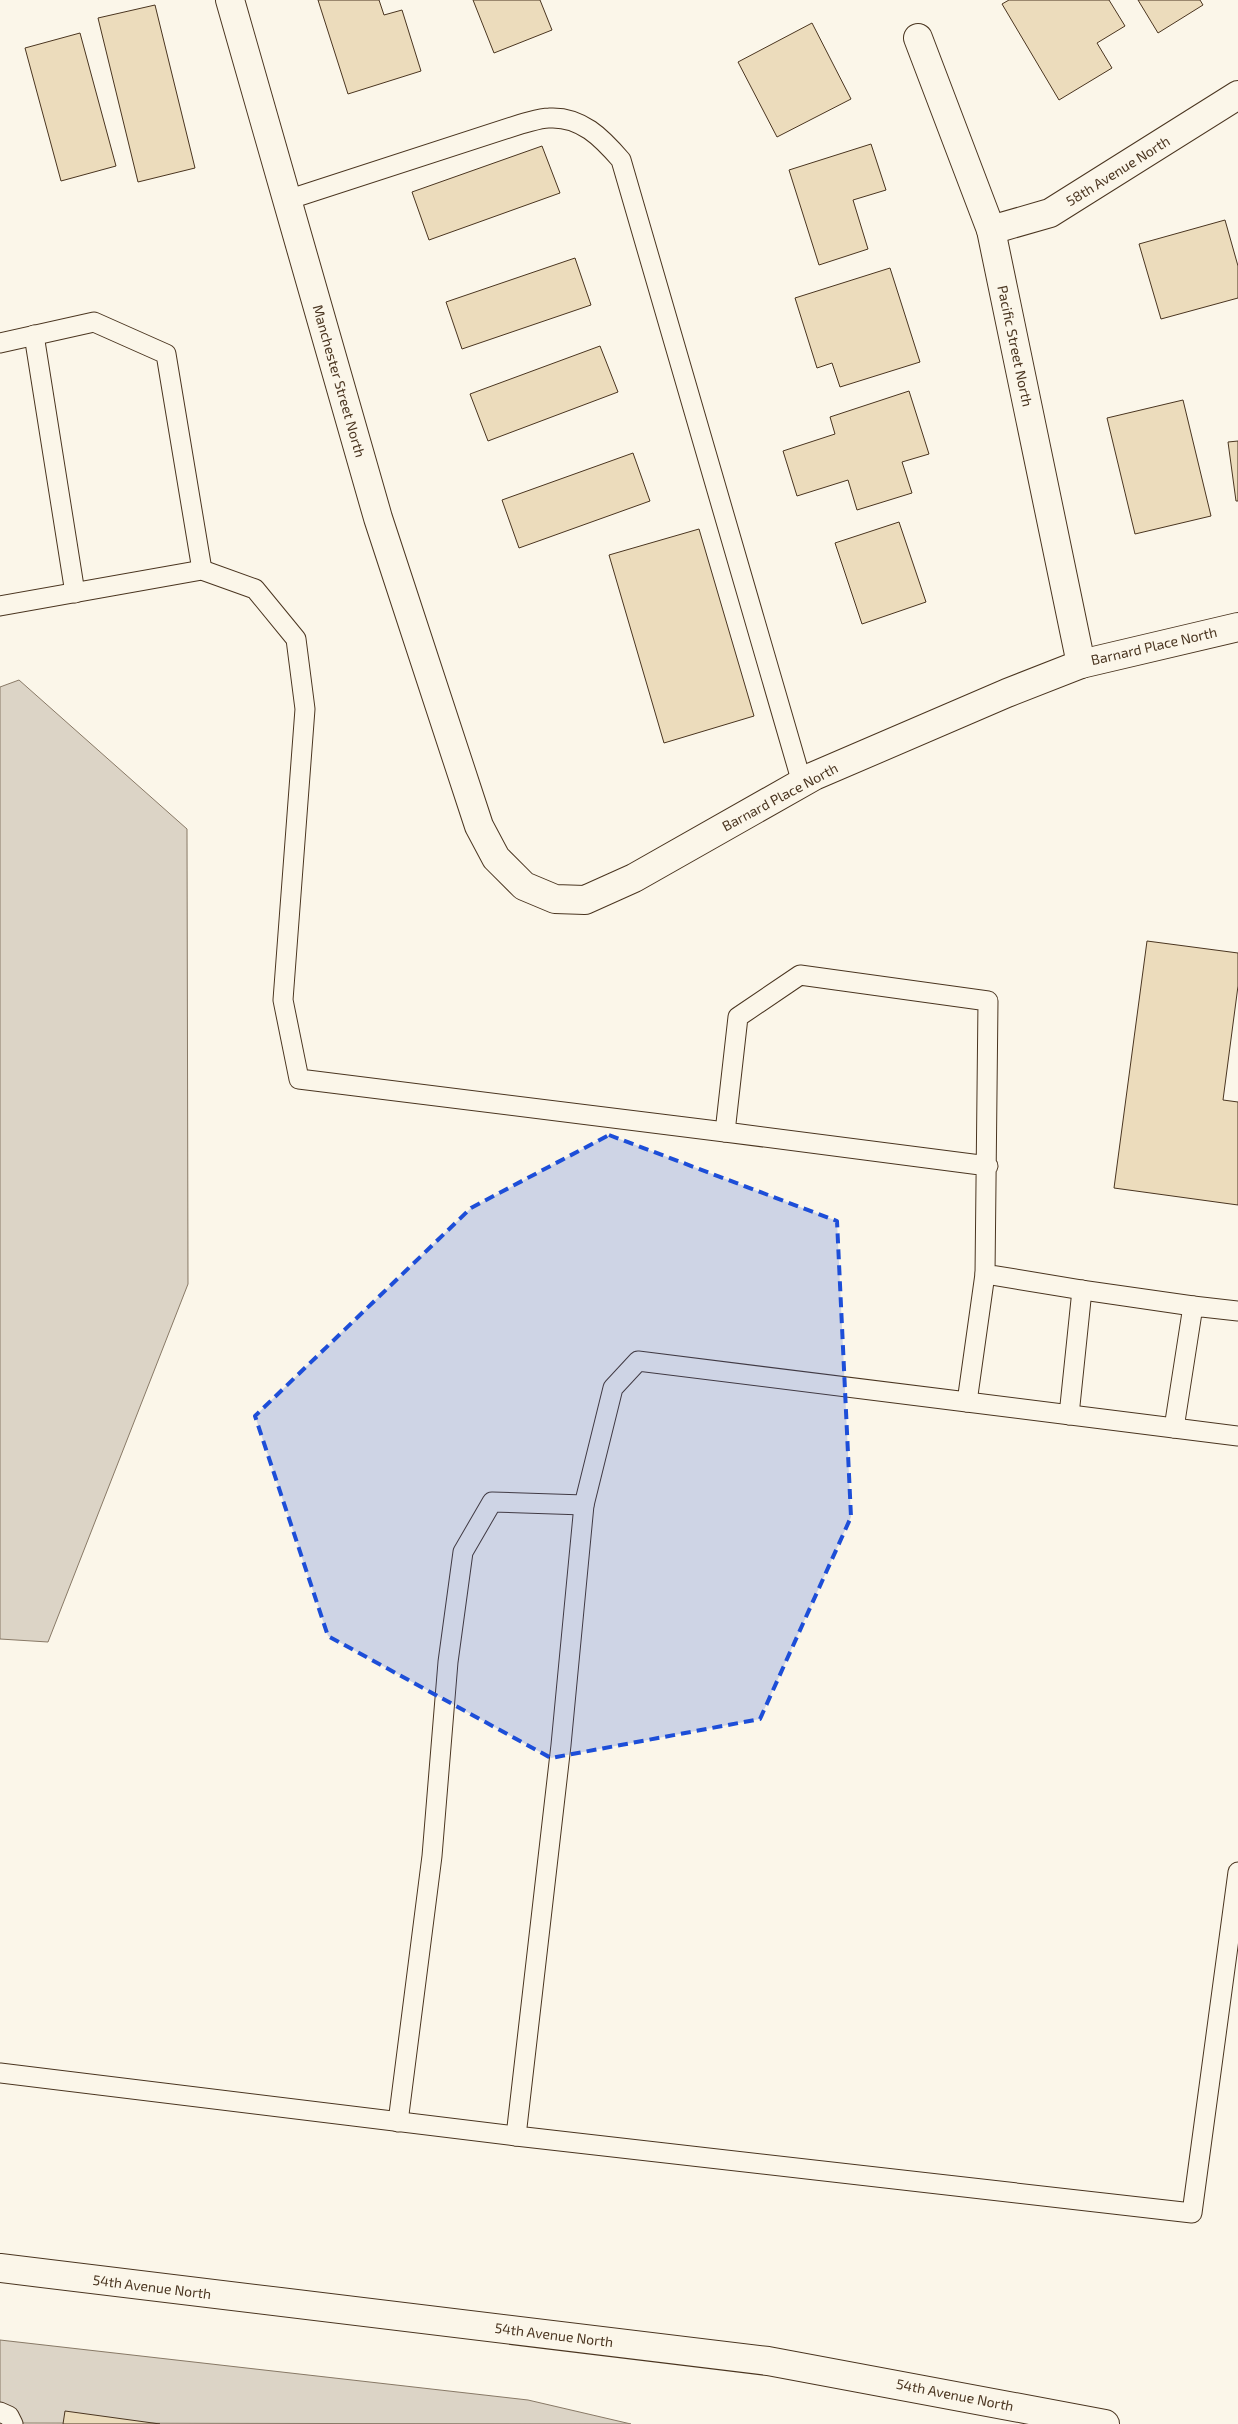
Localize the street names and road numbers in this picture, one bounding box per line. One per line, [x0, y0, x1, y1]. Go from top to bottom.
street label: 58th Avenue North [1063, 132, 1173, 209]
street label: Pacific Street North [994, 284, 1037, 408]
street label: Manchester Street North [310, 303, 369, 459]
street label: Barnard Place North [1089, 623, 1219, 668]
street label: Barnard Place North [719, 759, 841, 834]
street label: 54th Avenue North [92, 2271, 212, 2302]
street label: 54th Avenue North [494, 2319, 614, 2350]
street label: 54th Avenue North [895, 2375, 1015, 2414]

